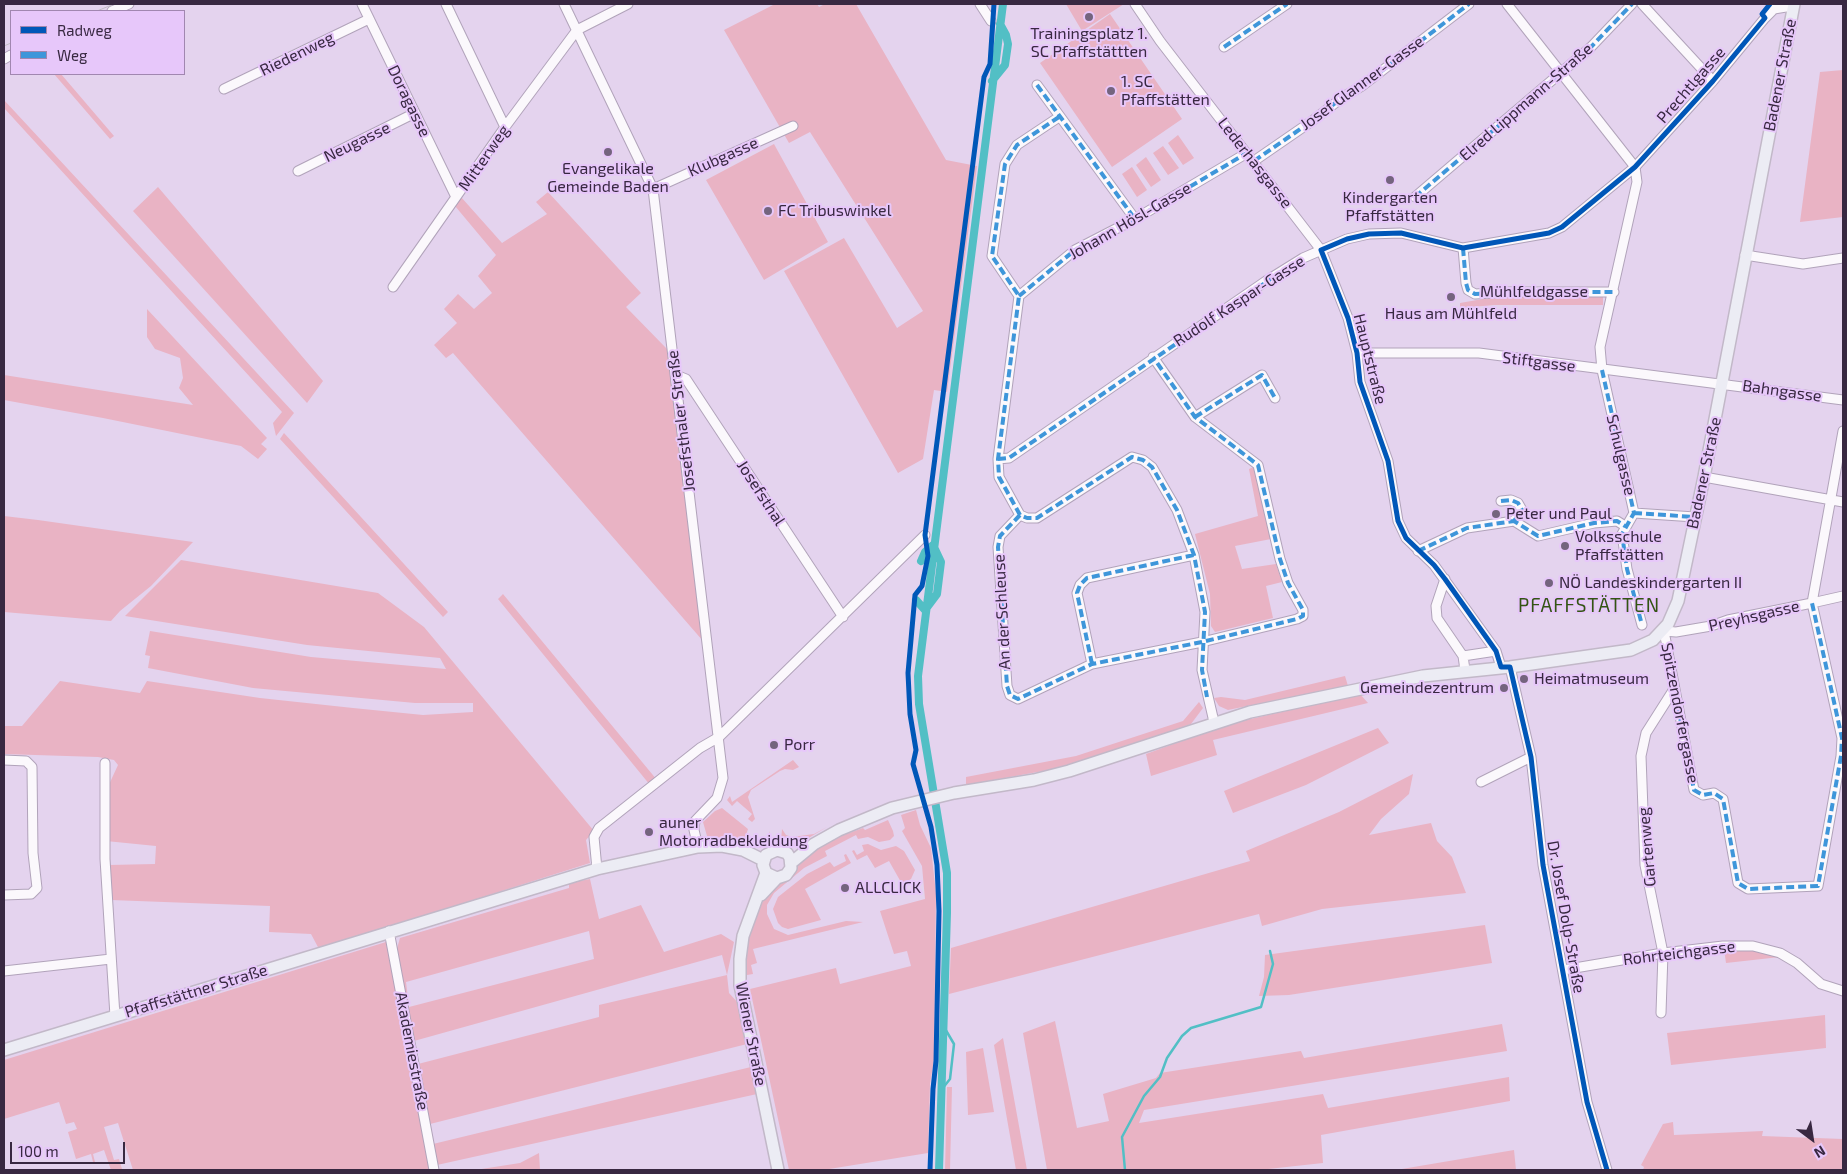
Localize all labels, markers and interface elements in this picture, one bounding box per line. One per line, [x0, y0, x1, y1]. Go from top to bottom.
legend [10, 10, 185, 75]
marker: Trainingsplatz 1. SC Pfaffstättten [1083, 11, 1095, 23]
street label: Badener Straße [1760, 17, 1800, 133]
text: Radweg [57, 21, 112, 39]
place label: Trainingsplatz 1. SC Pfaffstättten [1030, 24, 1148, 62]
street label: Riedenweg [257, 28, 337, 80]
street label: Josef Glanner-Gasse [1296, 32, 1428, 134]
street label: Elred Lippmann-Straße [1456, 39, 1596, 165]
street label: Prechtlgasse [1653, 43, 1729, 127]
text: Weg [57, 46, 87, 64]
street label: Doragasse [383, 62, 435, 140]
place label: 1. SC Pfaffstätten [1121, 72, 1210, 110]
marker: 1. SC Pfaffstätten [1105, 85, 1117, 97]
street label: Lederhasgasse [1214, 114, 1296, 212]
street label: Neugasse [321, 118, 393, 166]
street label: Mitterweg [454, 121, 514, 195]
street label: Klubgasse [685, 133, 761, 181]
marker: Evangelikale Gemeinde Baden [602, 146, 614, 158]
place label: Evangelikale Gemeinde Baden [547, 159, 669, 197]
marker: Kindergarten Pfaffstätten [1384, 174, 1396, 186]
street label: Johann Hösl-Gasse [1065, 178, 1195, 264]
place label: Kindergarten Pfaffstätten [1343, 188, 1437, 226]
place label: FC Tribuswinkel [778, 201, 891, 221]
marker: FC Tribuswinkel [762, 205, 774, 217]
street label: Rudolf Kaspar-Gasse [1170, 251, 1308, 351]
street label: Mühlfeldgasse [1480, 282, 1588, 302]
marker: Haus am Mühlfeld [1445, 291, 1457, 303]
place label: Haus am Mühlfeld [1385, 304, 1517, 324]
street label: Hauptstraße [1349, 312, 1391, 406]
street label: Stiftgasse [1501, 348, 1577, 376]
street label: Josefsthaler Straße [663, 349, 699, 493]
street label: Bahngasse [1741, 376, 1823, 406]
street label: Schulgasse [1602, 413, 1640, 497]
street label: Badener Straße [1683, 415, 1725, 531]
street label: Josefsthal [733, 457, 789, 529]
place label: Peter und Paul [1506, 504, 1612, 524]
marker: Peter und Paul [1490, 508, 1502, 520]
place label: Volksschule Pfaffstätten [1575, 527, 1664, 565]
marker: Volksschule Pfaffstätten [1559, 540, 1571, 552]
street label: An der Schleuse [989, 554, 1015, 670]
place label: NÖ Landeskindergarten II [1559, 573, 1742, 593]
marker: NÖ Landeskindergarten II [1543, 577, 1555, 589]
district label: PFAFFSTÄTTEN [1516, 595, 1662, 617]
street label: Preyhsgasse [1707, 596, 1801, 636]
street label: Spitzendorfergasse [1657, 641, 1703, 785]
place label: Heimatmuseum [1534, 669, 1649, 689]
marker: Heimatmuseum [1518, 673, 1530, 685]
place label: Gemeindezentrum [1360, 678, 1494, 698]
marker: Gemeindezentrum [1498, 682, 1510, 694]
place label: Porr [784, 735, 815, 755]
marker: Porr [768, 739, 780, 751]
street label: Gartenweg [1634, 806, 1660, 888]
place label: auner Motorradbekleidung [659, 813, 808, 851]
marker: auner Motorradbekleidung [643, 826, 655, 838]
street label: Dr. Josef Dolp-Straße [1543, 839, 1589, 995]
place label: ALLCLICK [855, 878, 921, 898]
marker: ALLCLICK [839, 882, 851, 894]
street label: Rohrteichgasse [1622, 937, 1736, 969]
street label: Pfaffstättner Straße [122, 960, 270, 1022]
street label: Wiener Straße [732, 981, 770, 1087]
street label: Akademiestraße [391, 990, 433, 1112]
north arrow [1787, 1114, 1837, 1164]
scale bar [12, 1132, 128, 1164]
text: 100 m [18, 1142, 59, 1160]
text: N [1811, 1142, 1829, 1162]

